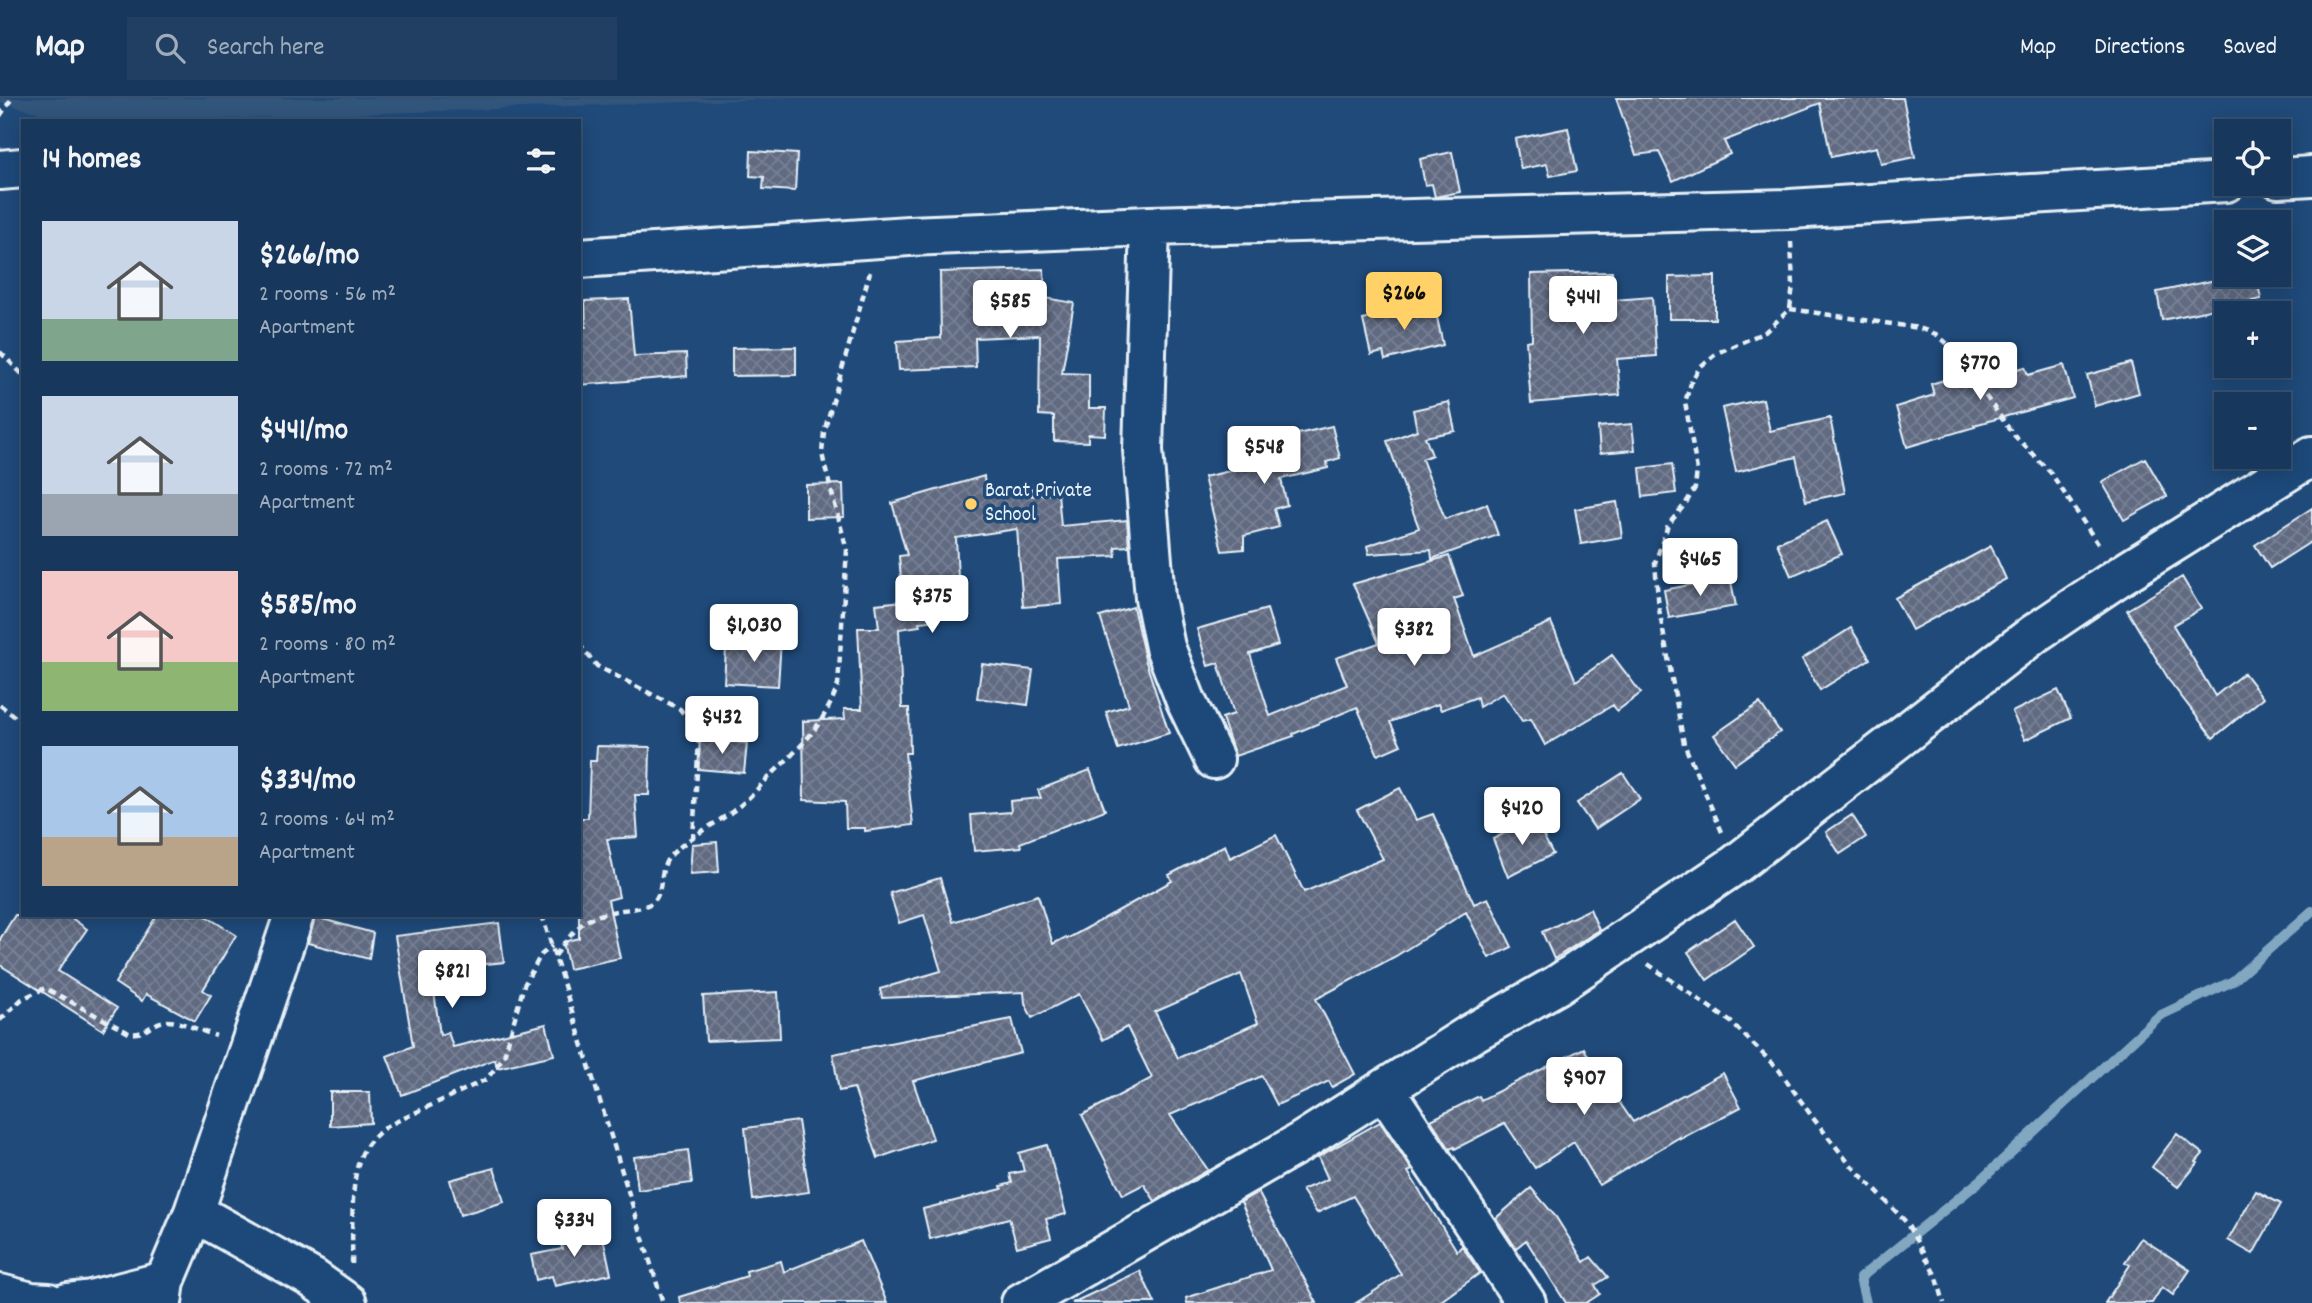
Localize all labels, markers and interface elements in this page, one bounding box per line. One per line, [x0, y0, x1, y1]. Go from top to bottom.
search box [127, 17, 617, 80]
text: Map [35, 25, 85, 72]
icon: search [151, 29, 189, 67]
text: Search here [207, 30, 325, 67]
text: Map [2020, 31, 2056, 65]
text: Directions [2094, 31, 2185, 65]
text: Saved [2223, 31, 2277, 65]
map controls [2214, 119, 2291, 469]
button: locate [2214, 119, 2291, 196]
text: 14 homes [42, 140, 141, 183]
icon: filters [522, 142, 560, 180]
button: layers [2214, 210, 2291, 287]
text: $266/mo [259, 236, 359, 279]
icon: home [98, 249, 182, 333]
pin: $266 [1363, 272, 1445, 332]
pin: $441 [1542, 276, 1624, 336]
text: $266 [1382, 278, 1426, 311]
text: 2 rooms · 56 m² [259, 279, 396, 312]
pin: $585 [969, 280, 1051, 340]
text: $441 [1565, 282, 1601, 315]
text: $585 [989, 286, 1031, 319]
button: + [2214, 301, 2291, 378]
text: Apartment [259, 312, 355, 345]
pin: $770 [1939, 342, 2021, 402]
text: $770 [1959, 348, 2001, 381]
button: − [2214, 392, 2291, 469]
text: $441/mo [259, 411, 348, 454]
icon: home [98, 424, 182, 508]
pin: $548 [1223, 426, 1305, 486]
text: $548 [1243, 432, 1285, 465]
text: 2 rooms · 72 m² [259, 454, 393, 487]
place label: Barat Private School [985, 477, 1092, 531]
text: Apartment [259, 487, 355, 520]
marker: Barat Private School [963, 496, 979, 512]
pin: $465 [1659, 538, 1741, 598]
text: $465 [1678, 544, 1722, 577]
pin: $375 [891, 575, 973, 635]
text: $375 [911, 581, 953, 614]
text: $585/mo [259, 586, 357, 629]
icon: home [98, 599, 182, 683]
pin: $1,030 [697, 604, 811, 664]
pin: $382 [1373, 608, 1455, 668]
text: $1,030 [726, 610, 782, 643]
text: $382 [1393, 614, 1435, 647]
text: 2 rooms · 80 m² [259, 629, 396, 662]
text: Apartment [259, 662, 355, 695]
pin: $432 [681, 696, 763, 756]
text: $432 [701, 702, 743, 735]
text: $334/mo [259, 761, 356, 804]
icon: home [98, 774, 182, 858]
pin: $420 [1481, 788, 1563, 847]
text: $420 [1500, 793, 1544, 826]
text: 2 rooms · 64 m² [259, 804, 395, 837]
text: Apartment [259, 837, 355, 870]
pin: $821 [411, 950, 493, 1010]
text: $821 [434, 956, 470, 989]
pin: $907 [1543, 1058, 1625, 1117]
text: $907 [1562, 1063, 1606, 1096]
pin: $334 [533, 1200, 615, 1259]
text: $334 [553, 1205, 595, 1238]

